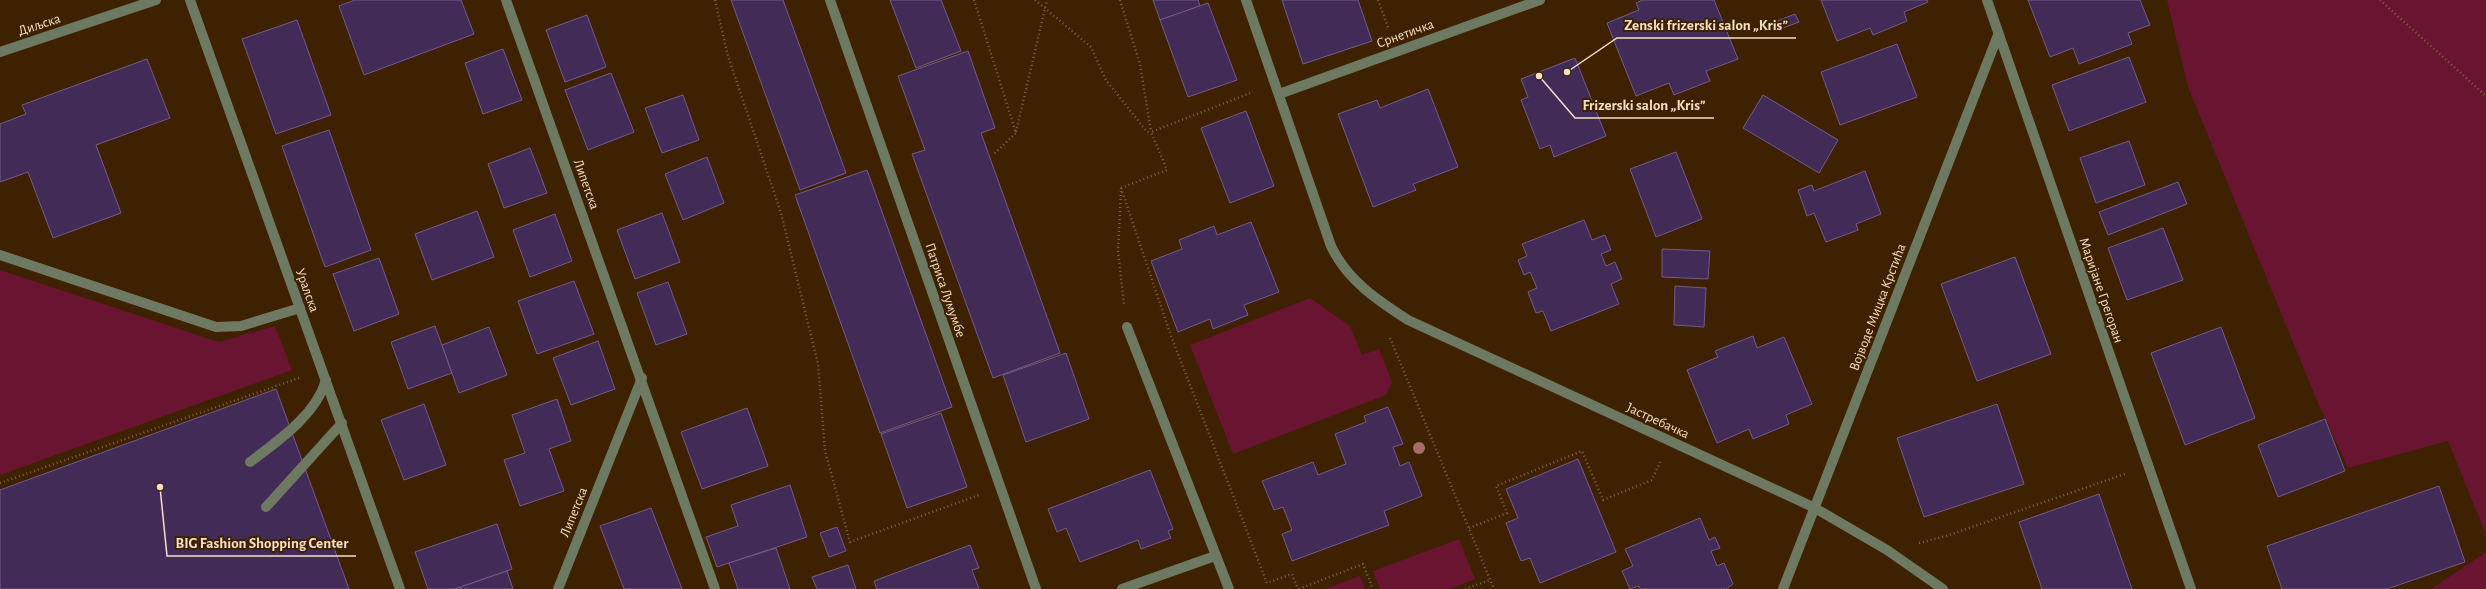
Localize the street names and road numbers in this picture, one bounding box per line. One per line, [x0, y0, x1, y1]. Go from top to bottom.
street label: Диљска [16, 11, 63, 38]
street label: Срнетичка [1375, 17, 1436, 51]
street label: Липетска [571, 157, 602, 212]
street label: Маријане Грегоран [2076, 236, 2126, 345]
street label: Патриса Лумумбе [922, 241, 968, 339]
street label: Војводе Мицка Крстића [1847, 241, 1909, 373]
street label: Уралска [293, 267, 322, 315]
street label: Јастребачка [1624, 400, 1692, 442]
street label: Липетска [558, 485, 590, 539]

